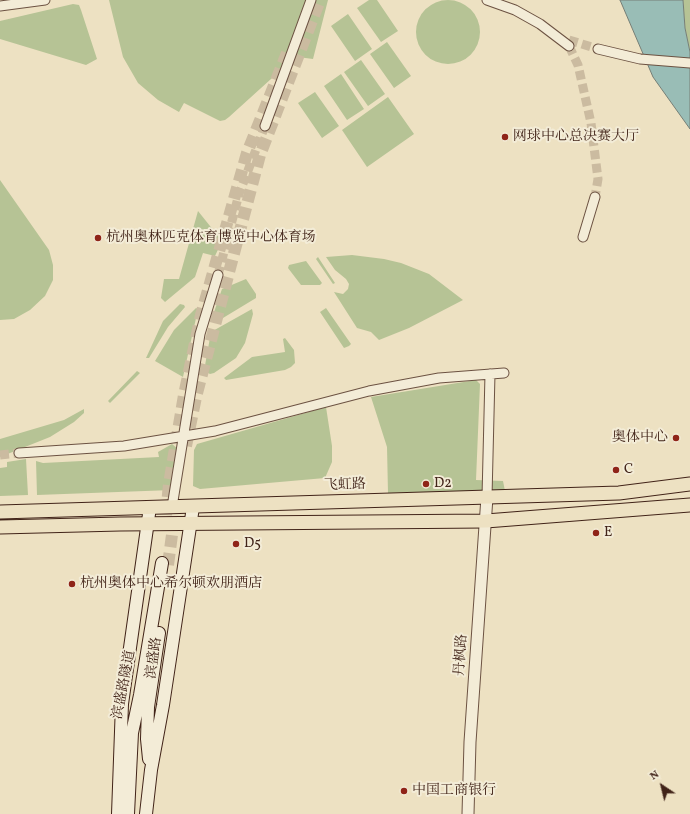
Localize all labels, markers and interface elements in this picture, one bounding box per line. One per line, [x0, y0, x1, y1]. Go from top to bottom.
place label: 网球中心总决赛大厅 [513, 129, 639, 145]
marker: 网球中心总决赛大厅 [500, 132, 510, 142]
place label: 杭州奥林匹克体育博览中心体育场 [106, 230, 316, 246]
marker: 杭州奥林匹克体育博览中心体育场 [93, 233, 103, 243]
place label: 奥体中心 [612, 430, 668, 446]
marker: 奥体中心 [671, 433, 681, 443]
place label: C [624, 462, 633, 478]
marker: C [611, 465, 621, 475]
place label: D2 [434, 476, 452, 492]
street label: 飞虹路 [324, 477, 366, 495]
marker: D2 [421, 479, 431, 489]
place label: E [604, 525, 612, 541]
marker: E [591, 528, 601, 538]
place label: D5 [244, 536, 261, 552]
marker: D5 [231, 539, 241, 549]
place label: 杭州奥体中心希尔顿欢朋酒店 [80, 576, 262, 592]
marker: 杭州奥体中心希尔顿欢朋酒店 [67, 579, 77, 589]
street label: 丹枫路 [452, 633, 472, 677]
street label: 滨盛路 [144, 636, 166, 680]
street label: 滨盛路隧道 [110, 649, 140, 721]
north arrow [642, 766, 682, 806]
text: N [647, 767, 662, 784]
place label: 中国工商银行 [412, 783, 496, 799]
marker: 中国工商银行 [399, 786, 409, 796]

